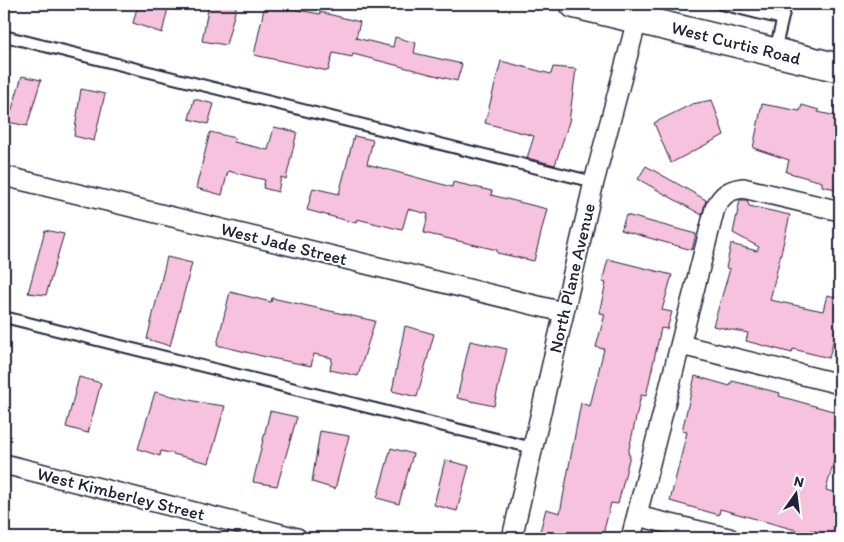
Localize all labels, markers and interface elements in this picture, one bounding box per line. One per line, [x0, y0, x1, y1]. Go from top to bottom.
street label: West Curtis Road [669, 16, 803, 70]
street label: North Plane Avenue [544, 201, 600, 355]
street label: West Jade Street [219, 218, 350, 270]
street label: West Kimberley Street [35, 463, 207, 526]
north arrow [772, 470, 822, 520]
text: N [792, 472, 806, 491]

